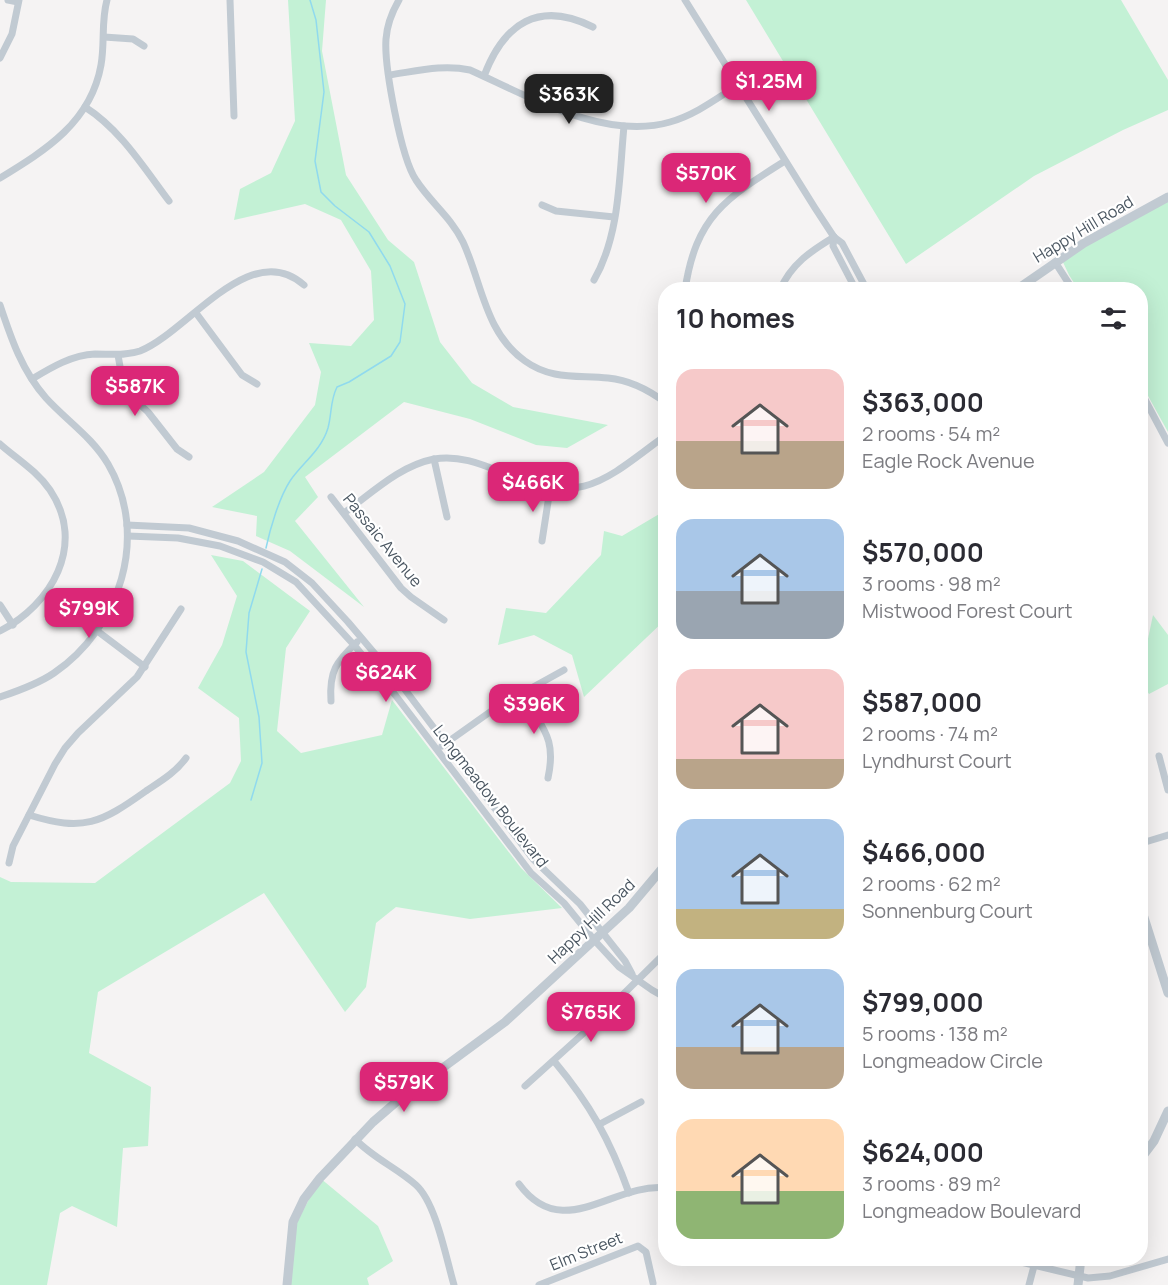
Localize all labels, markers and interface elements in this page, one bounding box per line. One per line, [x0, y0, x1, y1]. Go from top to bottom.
pin: $1.25M [720, 61, 818, 112]
text: $1.25M [735, 67, 803, 94]
pin: $363K [527, 74, 611, 125]
text: $363K [538, 80, 600, 107]
pin: $570K [664, 153, 748, 204]
text: $570K [675, 159, 737, 186]
street label: Happy Hill Road [1029, 190, 1137, 268]
text: 10 homes [676, 300, 795, 336]
icon: filters [1097, 302, 1130, 335]
pin: $587K [93, 366, 177, 417]
text: $587K [105, 372, 165, 399]
text: $363,000 [862, 384, 984, 420]
icon: home [724, 393, 796, 465]
text: 2 rooms · 54 m² [862, 420, 1000, 447]
text: Eagle Rock Avenue [862, 447, 1035, 474]
pin: $466K [491, 462, 575, 513]
text: $466K [502, 468, 564, 495]
street label: Passaic Avenue [338, 489, 428, 591]
text: $570,000 [862, 534, 984, 570]
icon: home [724, 543, 796, 615]
text: 3 rooms · 98 m² [862, 570, 1001, 597]
pin: $799K [47, 588, 131, 639]
text: $799K [58, 594, 120, 621]
text: Mistwood Forest Court [862, 597, 1073, 624]
pin: $624K [344, 652, 428, 703]
text: $624K [355, 658, 417, 685]
pin: $396K [492, 684, 576, 735]
text: $587,000 [862, 684, 982, 720]
text: $396K [503, 690, 565, 717]
icon: home [724, 693, 796, 765]
street label: Longmeadow Boulevard [428, 720, 554, 872]
text: 2 rooms · 74 m² [862, 720, 998, 747]
text: Lyndhurst Court [862, 747, 1012, 774]
text: $466,000 [862, 834, 986, 870]
icon: home [724, 843, 796, 915]
text: 2 rooms · 62 m² [862, 870, 1001, 897]
street label: Happy Hill Road [543, 874, 639, 968]
text: Sonnenburg Court [862, 897, 1033, 924]
text: $799,000 [862, 984, 984, 1020]
pin: $765K [549, 992, 633, 1043]
icon: home [724, 993, 796, 1065]
text: $765K [561, 998, 621, 1025]
text: 5 rooms · 138 m² [862, 1020, 1008, 1047]
text: Longmeadow Circle [862, 1047, 1043, 1074]
pin: $579K [362, 1062, 446, 1113]
text: $579K [374, 1068, 434, 1095]
text: $624,000 [862, 1134, 984, 1170]
icon: home [724, 1143, 796, 1215]
text: 3 rooms · 89 m² [862, 1170, 1001, 1197]
text: Longmeadow Boulevard [862, 1197, 1081, 1224]
street label: Elm Street [546, 1226, 626, 1276]

